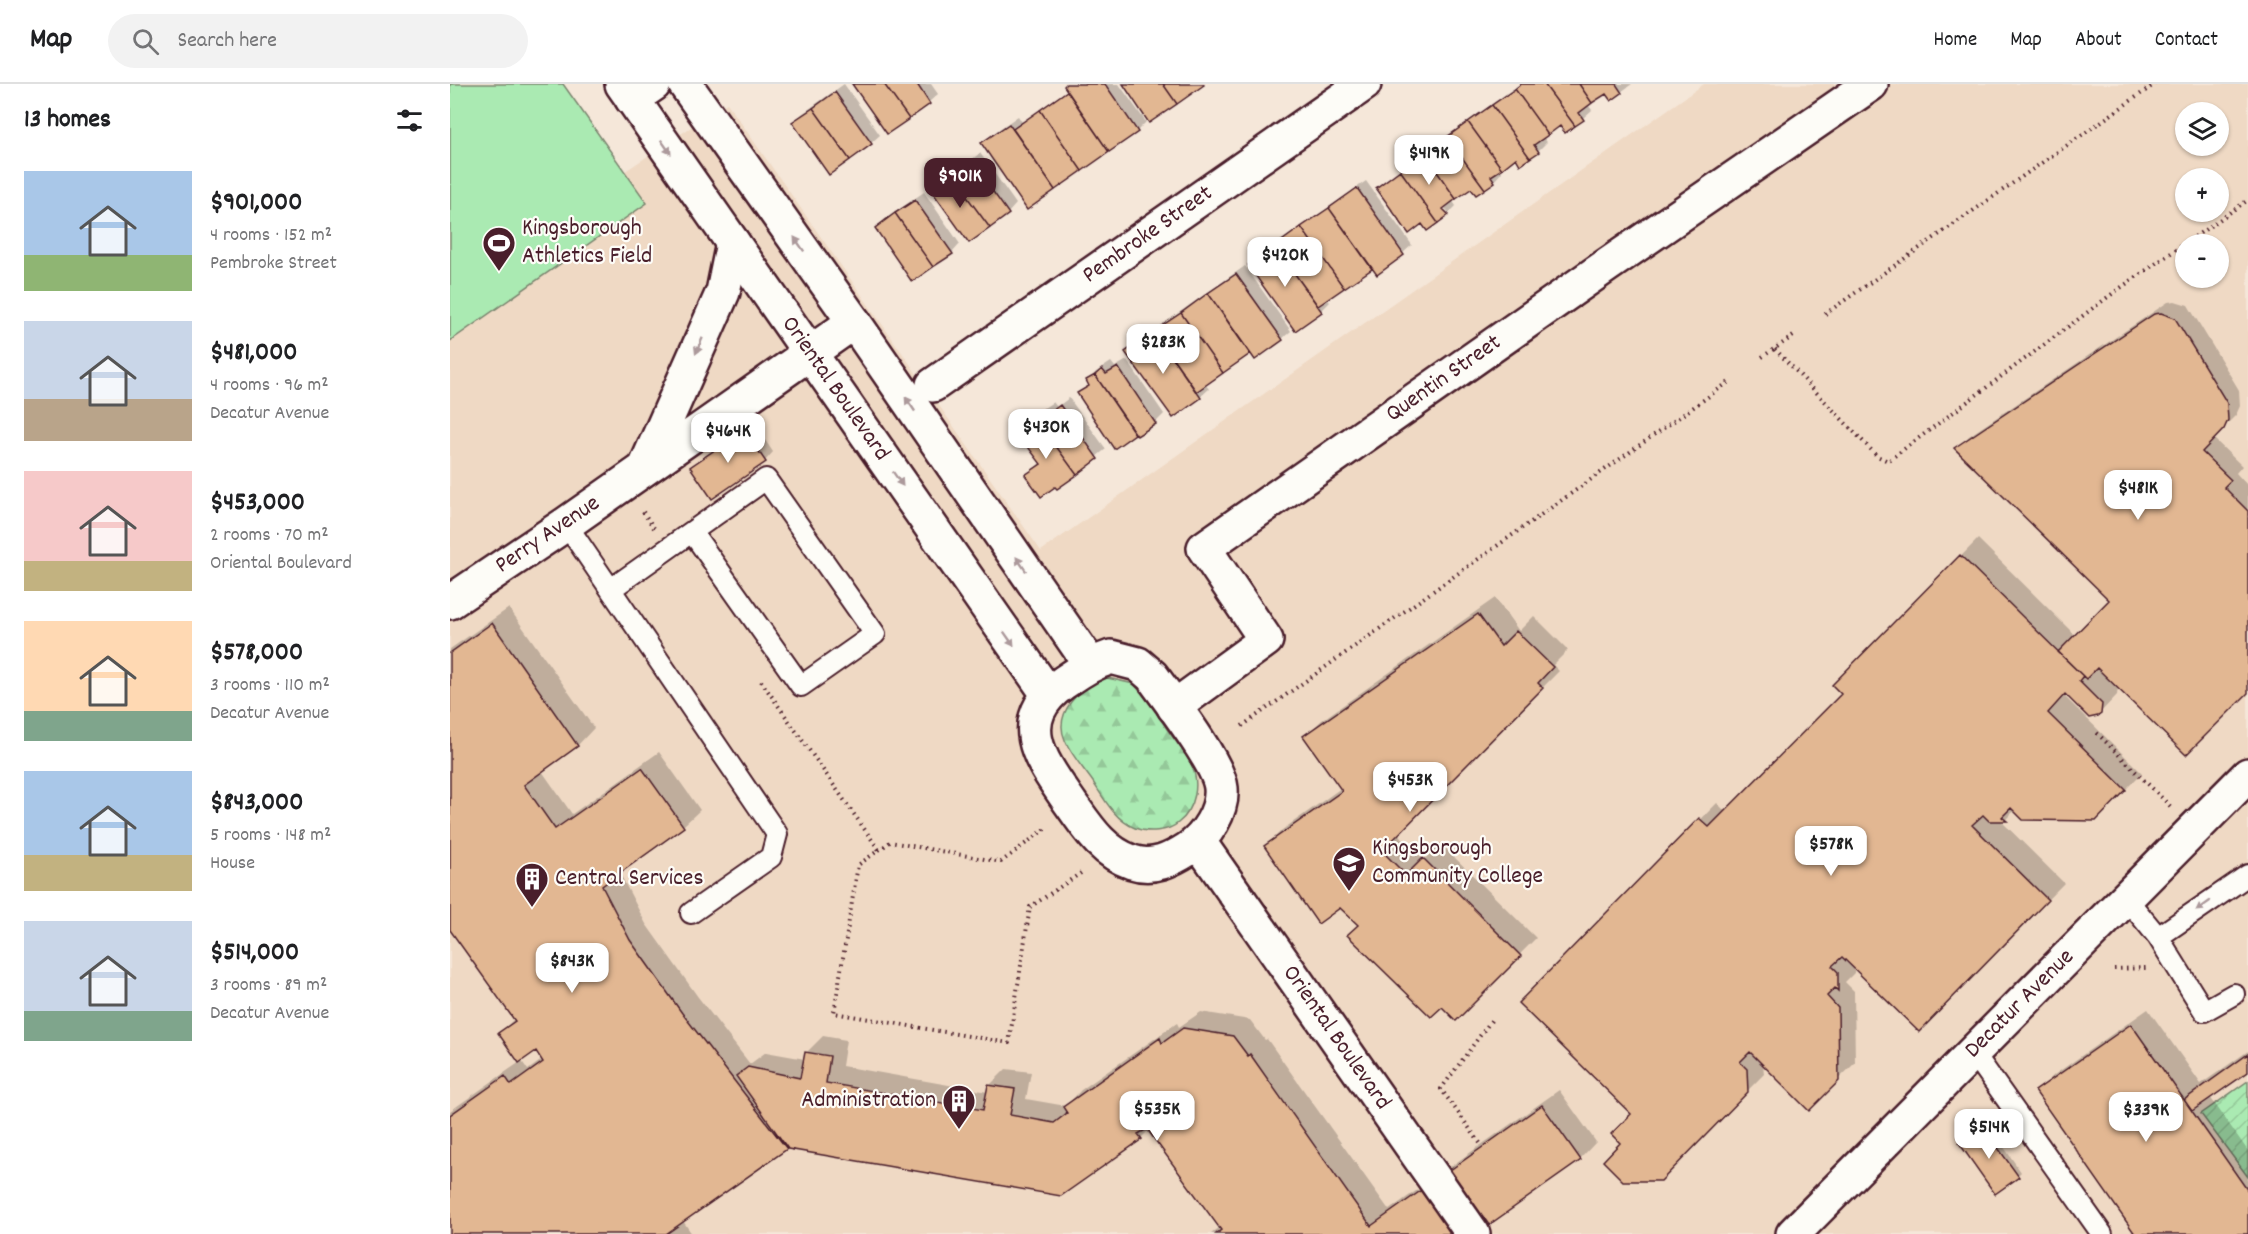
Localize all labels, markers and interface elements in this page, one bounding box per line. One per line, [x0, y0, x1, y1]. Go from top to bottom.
search box [108, 14, 528, 68]
text: Map [30, 21, 72, 61]
icon: search [129, 25, 162, 58]
text: Search here [177, 26, 277, 57]
text: Home [1933, 26, 1977, 56]
text: Map [2010, 26, 2042, 56]
text: About [2075, 26, 2122, 56]
text: Contact [2155, 26, 2218, 56]
text: 13 homes [24, 102, 111, 139]
map controls [2175, 102, 2229, 288]
button: layers [2175, 102, 2229, 156]
icon: filters [393, 104, 426, 137]
pin: $419K [1387, 135, 1471, 186]
one-way arrow [660, 139, 671, 155]
text: $419K [1408, 140, 1450, 168]
pin: $901K [918, 158, 1002, 209]
text: $901K [938, 163, 982, 191]
button: + [2175, 168, 2229, 222]
street label: Pembroke Street [1076, 177, 1220, 293]
text: $901,000 [210, 185, 302, 222]
icon: home [72, 195, 144, 267]
place label: Kingsborough Athletics Field [522, 212, 652, 274]
text: 4 rooms · 152 m² [210, 222, 332, 250]
sports icon: Kingsborough Athletics Field [481, 225, 517, 272]
button: − [2175, 234, 2229, 288]
one-way arrow [793, 236, 805, 252]
pin: $420K [1243, 237, 1327, 288]
text: $420K [1261, 242, 1309, 270]
text: Pembroke Street [210, 250, 337, 278]
street label: Oriental Boulevard [772, 310, 898, 468]
pin: $283K [1121, 324, 1205, 375]
street label: Quentin Street [1379, 327, 1509, 431]
text: $283K [1140, 329, 1186, 357]
text: $481,000 [210, 335, 298, 372]
one-way arrow [694, 337, 704, 355]
icon: home [72, 345, 144, 417]
text: 4 rooms · 96 m² [210, 372, 329, 400]
one-way arrow [904, 396, 916, 412]
text: Decatur Avenue [210, 400, 329, 428]
pin: $430K [1004, 409, 1088, 460]
pin: $464K [686, 413, 770, 464]
text: $430K [1022, 414, 1070, 442]
text: $464K [705, 418, 751, 446]
one-way arrow [892, 470, 904, 486]
pin: $481K [2096, 470, 2180, 521]
text: $481K [2118, 475, 2158, 503]
text: $453,000 [210, 485, 305, 522]
street label: Perry Avenue [489, 487, 607, 583]
icon: home [72, 495, 144, 567]
text: 2 rooms · 70 m² [210, 522, 329, 550]
text: Oriental Boulevard [210, 550, 352, 578]
one-way arrow [1015, 557, 1027, 573]
one-way arrow [1003, 630, 1015, 646]
text: $578,000 [210, 635, 303, 672]
icon: home [72, 645, 144, 717]
text: 3 rooms · 110 m² [210, 672, 330, 700]
text: Decatur Avenue [210, 700, 329, 728]
pin: $453K [1368, 762, 1452, 813]
text: $453K [1387, 767, 1433, 795]
text: $843,000 [210, 785, 303, 822]
icon: home [72, 795, 144, 867]
text: 5 rooms · 148 m² [210, 822, 331, 850]
pin: $578K [1789, 826, 1873, 877]
text: $578K [1809, 831, 1853, 859]
place label: Kingsborough Community College [1372, 832, 1543, 894]
school or university icon: Kingsborough Community College [1331, 845, 1367, 892]
text: House [210, 850, 255, 878]
building icon: Central Services [514, 861, 550, 908]
place label: Central Services [555, 862, 704, 896]
one-way arrow [2196, 900, 2212, 912]
text: $514,000 [210, 935, 299, 972]
street label: Decatur Avenue [1957, 941, 2083, 1067]
pin: $843K [530, 943, 614, 994]
icon: home [72, 945, 144, 1017]
text: $843K [550, 948, 594, 976]
street label: Oriental Boulevard [1273, 959, 1399, 1117]
text: 3 rooms · 89 m² [210, 972, 327, 1000]
text: Decatur Avenue [210, 1000, 329, 1028]
building icon: Administration [941, 1083, 977, 1130]
place label: Administration [801, 1084, 936, 1118]
pin: $535K [1115, 1091, 1199, 1142]
pin: $339K [2104, 1092, 2188, 1143]
text: $535K [1134, 1096, 1180, 1124]
text: $339K [2123, 1097, 2169, 1125]
pin: $514K [1947, 1109, 2031, 1160]
text: $514K [1968, 1114, 2010, 1142]

